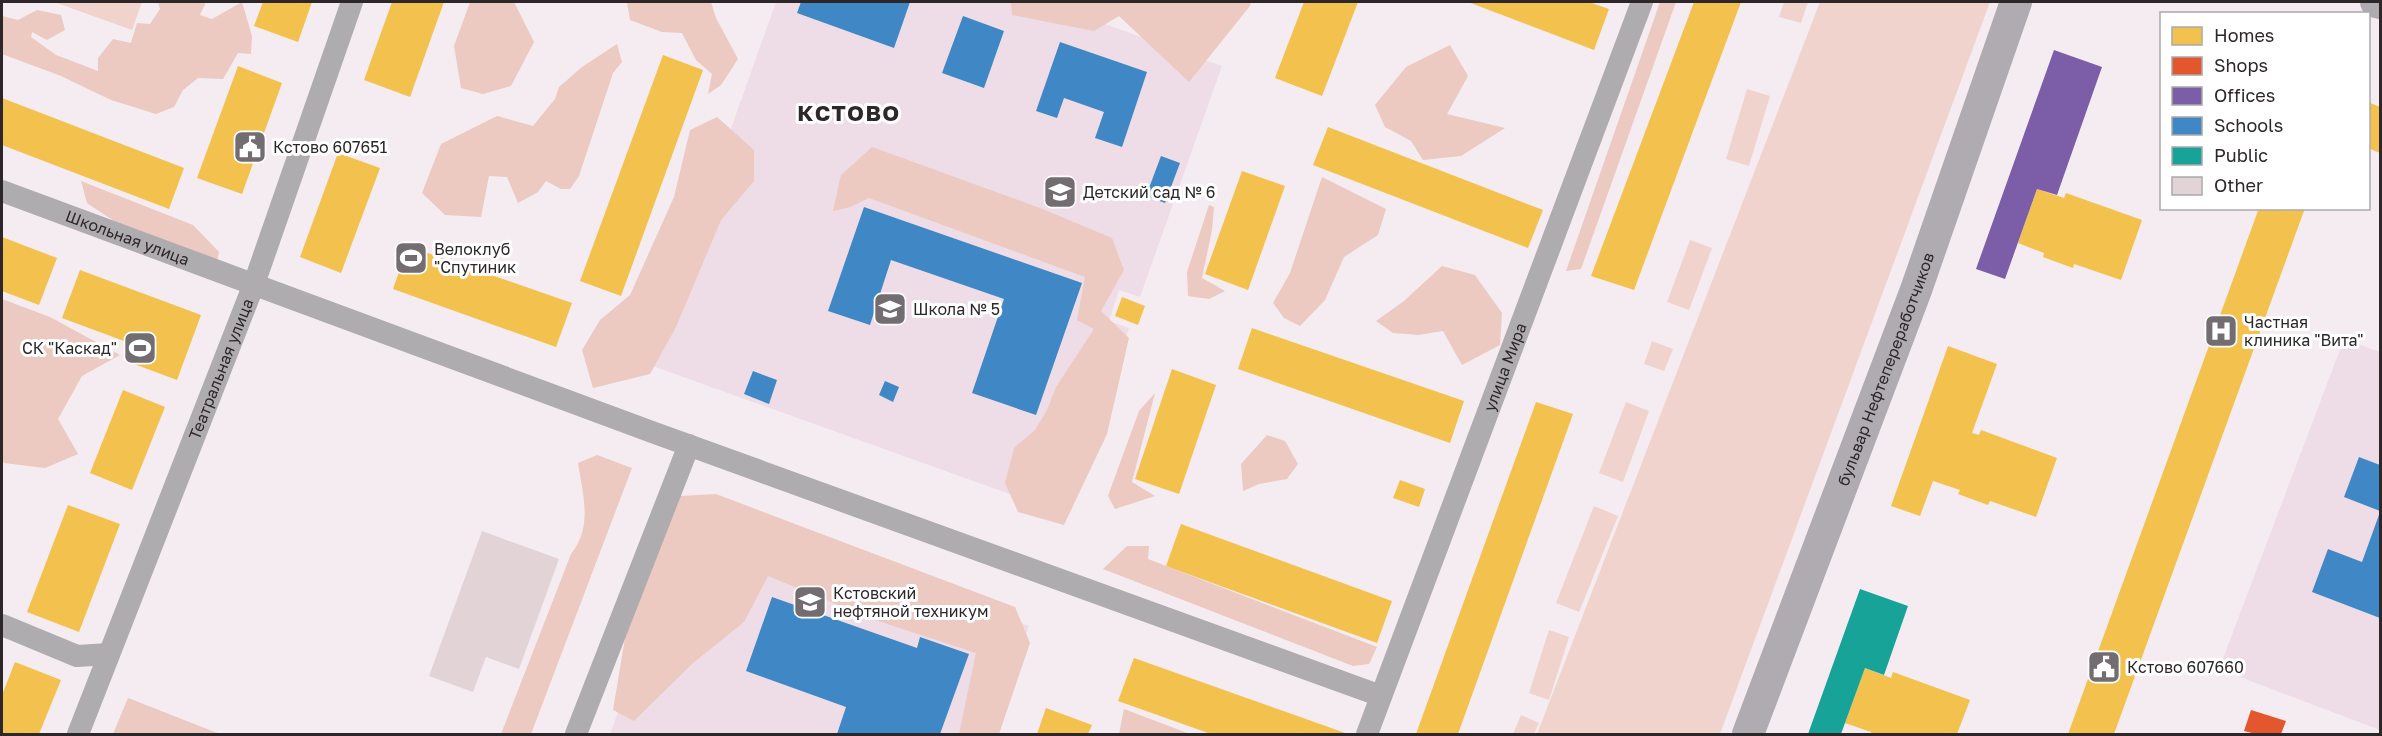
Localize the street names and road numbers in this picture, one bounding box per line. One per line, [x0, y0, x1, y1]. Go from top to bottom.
street label: Школьная улица [63, 206, 192, 270]
street label: бульвар Нефтепереработчиков [1833, 250, 1938, 489]
street label: Театральная улица [184, 295, 257, 442]
street label: улица Мира [1479, 320, 1531, 414]

